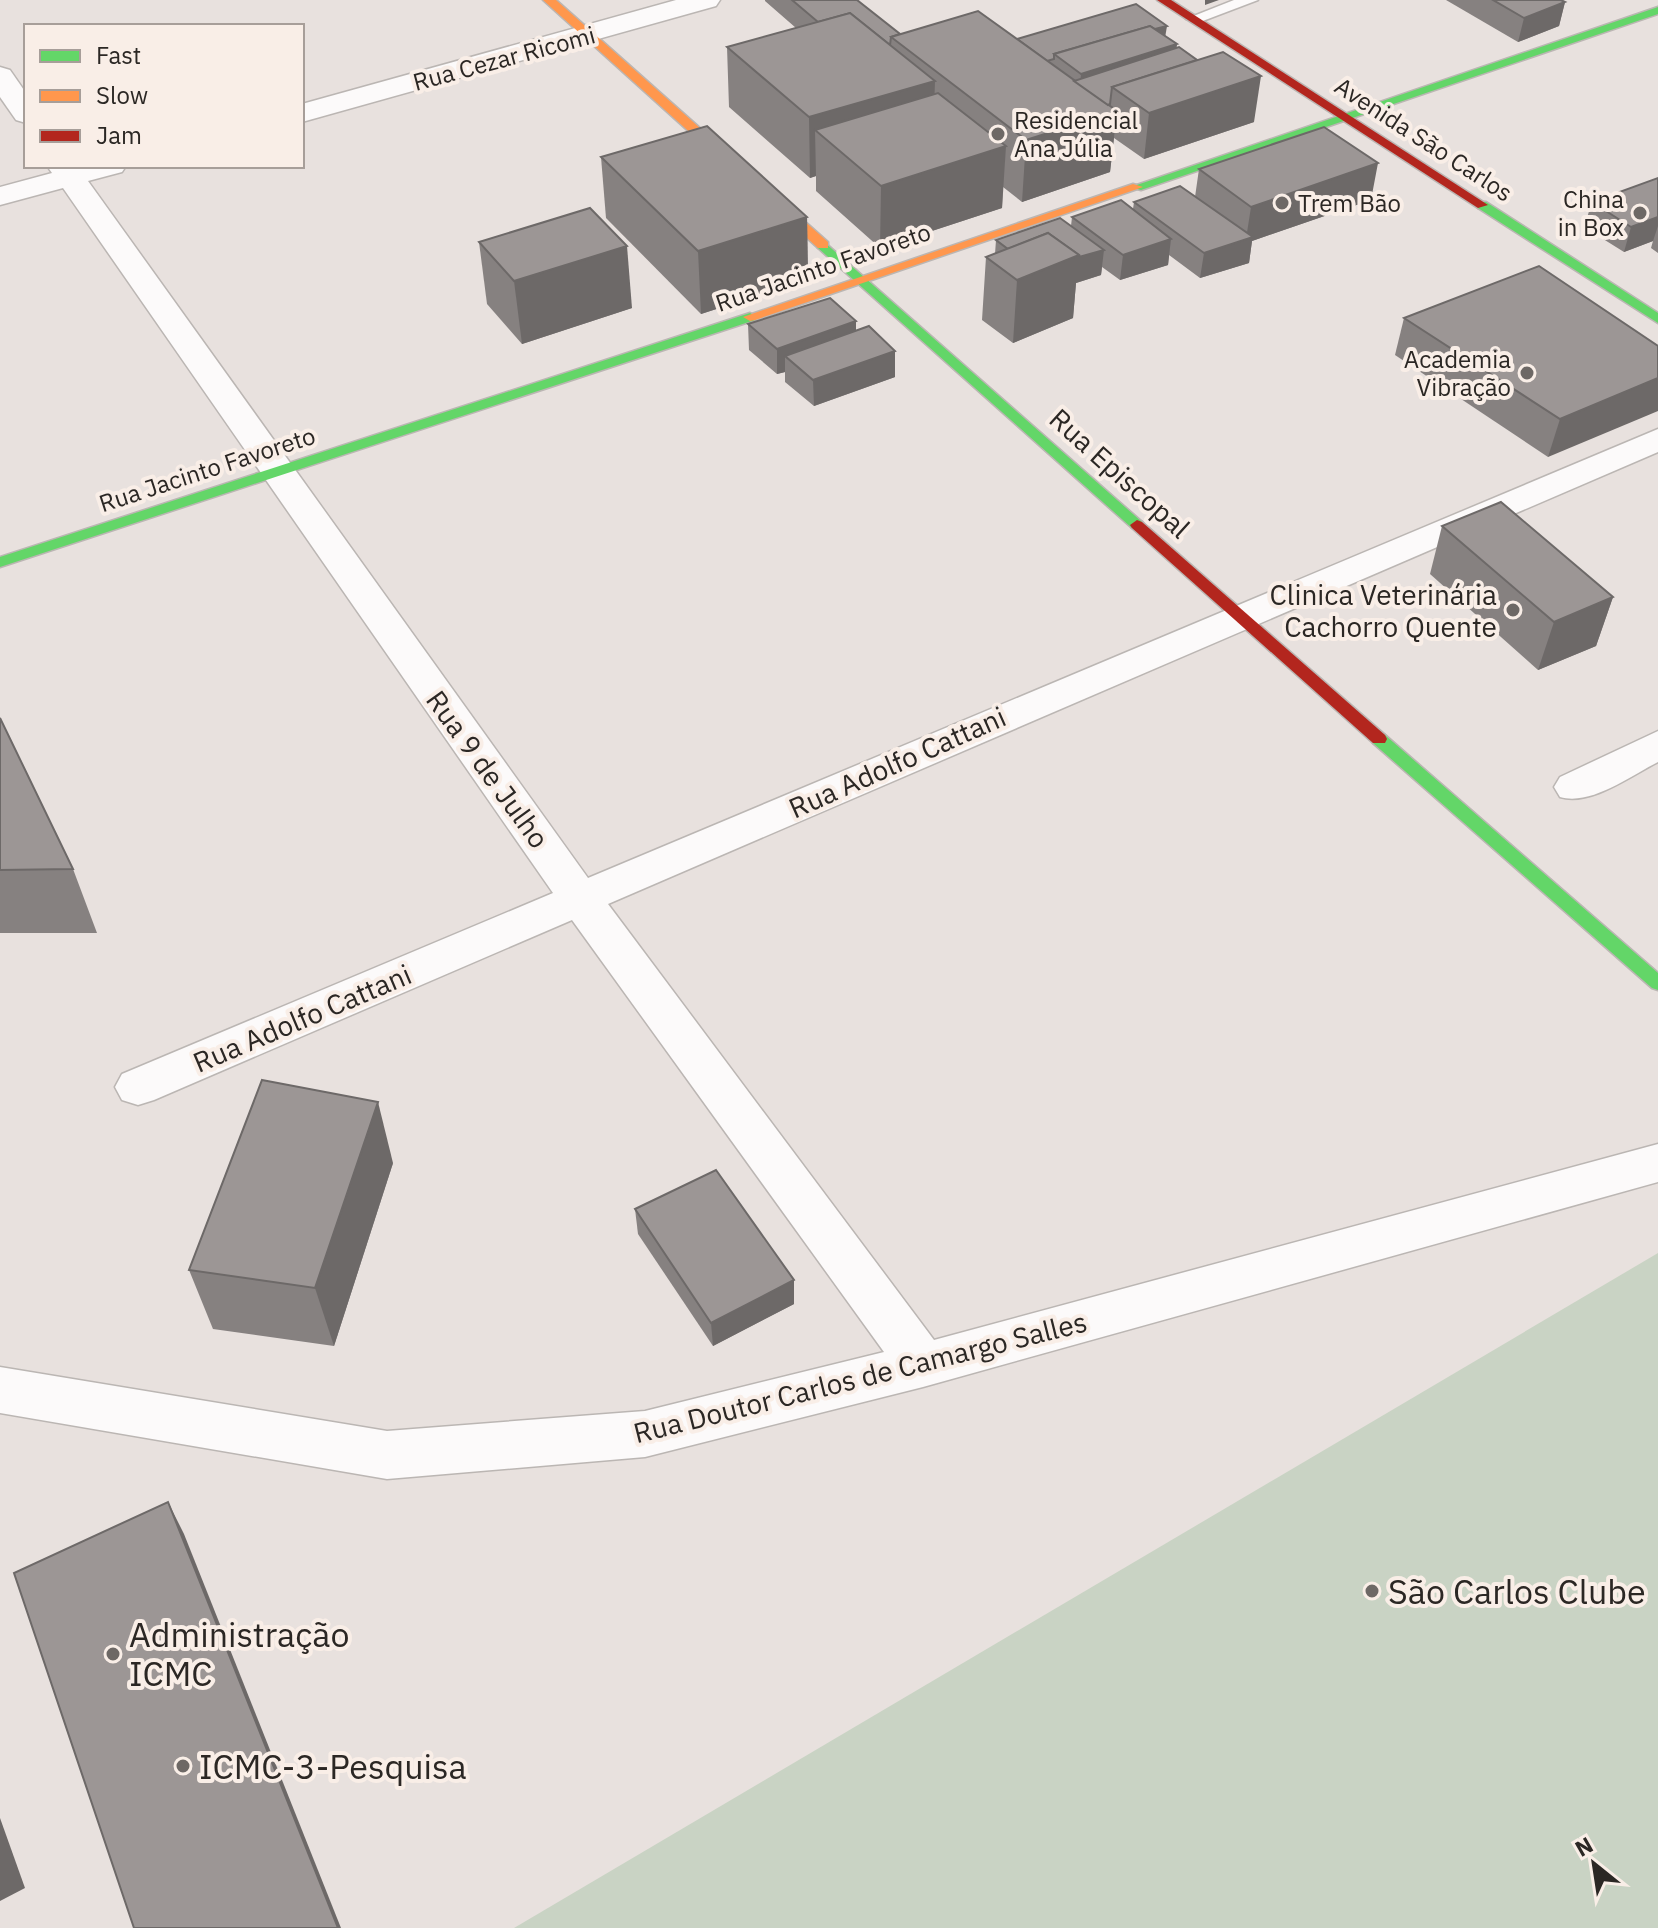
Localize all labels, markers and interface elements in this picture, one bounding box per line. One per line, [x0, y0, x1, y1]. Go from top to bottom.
street label: Rua Cezar Ricomi [409, 18, 599, 98]
legend [24, 24, 304, 168]
text: Fast [96, 39, 141, 71]
street label: Avenida São Carlos [1329, 70, 1519, 208]
text: Slow [96, 79, 148, 111]
place label: Residencial Ana Júlia [1014, 104, 1138, 164]
text: Jam [96, 119, 142, 151]
marker: Residencial Ana Júlia [989, 125, 1007, 143]
place label: China in Box [1558, 183, 1624, 243]
place label: Trem Bão [1298, 187, 1401, 219]
marker: Trem Bão [1273, 194, 1291, 212]
marker: China in Box [1631, 204, 1649, 222]
street label: Rua Jacinto Favoreto [711, 215, 935, 319]
place label: Academia Vibração [1404, 343, 1511, 403]
marker: Academia Vibração [1518, 364, 1536, 382]
street label: Rua Episcopal [1042, 400, 1198, 546]
street label: Rua Jacinto Favoreto [95, 419, 319, 519]
place label: Clinica Veterinária Cachorro Quente [1269, 576, 1497, 645]
marker: Clinica Veterinária Cachorro Quente [1504, 601, 1522, 619]
street label: Rua 9 de Julho [418, 683, 558, 855]
street label: Rua Adolfo Cattani [783, 698, 1011, 826]
street label: Rua Adolfo Cattani [187, 955, 417, 1081]
street label: Rua Doutor Carlos de Camargo Salles [629, 1303, 1091, 1451]
place label: São Carlos Clube [1388, 1569, 1646, 1613]
marker: São Carlos Clube [1363, 1582, 1381, 1600]
place label: Administração ICMC [129, 1612, 350, 1695]
marker: Administração ICMC [104, 1645, 122, 1663]
place label: ICMC-3-Pesquisa [199, 1744, 467, 1788]
marker: ICMC-3-Pesquisa [174, 1757, 192, 1775]
north arrow [1554, 1824, 1634, 1904]
text: N [1570, 1830, 1598, 1863]

